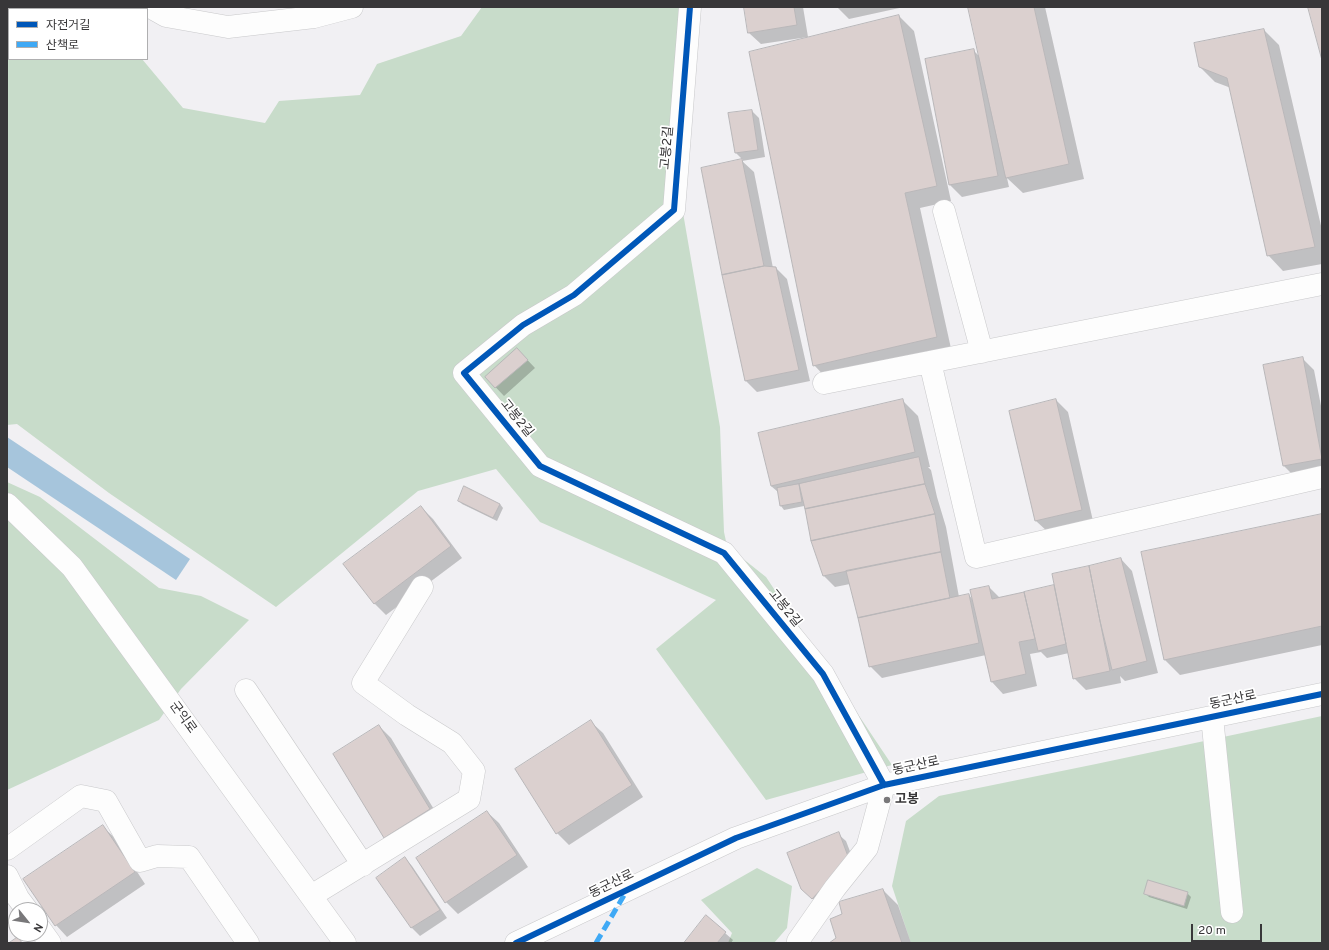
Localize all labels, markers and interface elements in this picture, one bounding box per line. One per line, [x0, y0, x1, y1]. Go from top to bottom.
legend [8, 8, 148, 60]
text: 자전거길 [46, 18, 90, 34]
text: 산책로 [46, 38, 79, 54]
street label: 고봉2길 [658, 125, 678, 171]
street label: 고봉2길 [496, 397, 536, 441]
street label: 고봉2길 [764, 587, 804, 631]
street label: 동군산로 [1208, 688, 1258, 714]
street label: 군익로 [165, 699, 199, 737]
street label: 동군산로 [891, 754, 941, 780]
place label: 고봉 [895, 792, 919, 808]
marker: 고봉 [882, 795, 892, 805]
street label: 동군산로 [587, 868, 637, 902]
north arrow [8, 902, 48, 942]
scale bar [1193, 916, 1264, 942]
text: N [29, 921, 46, 934]
text: 20 m [1198, 923, 1226, 939]

